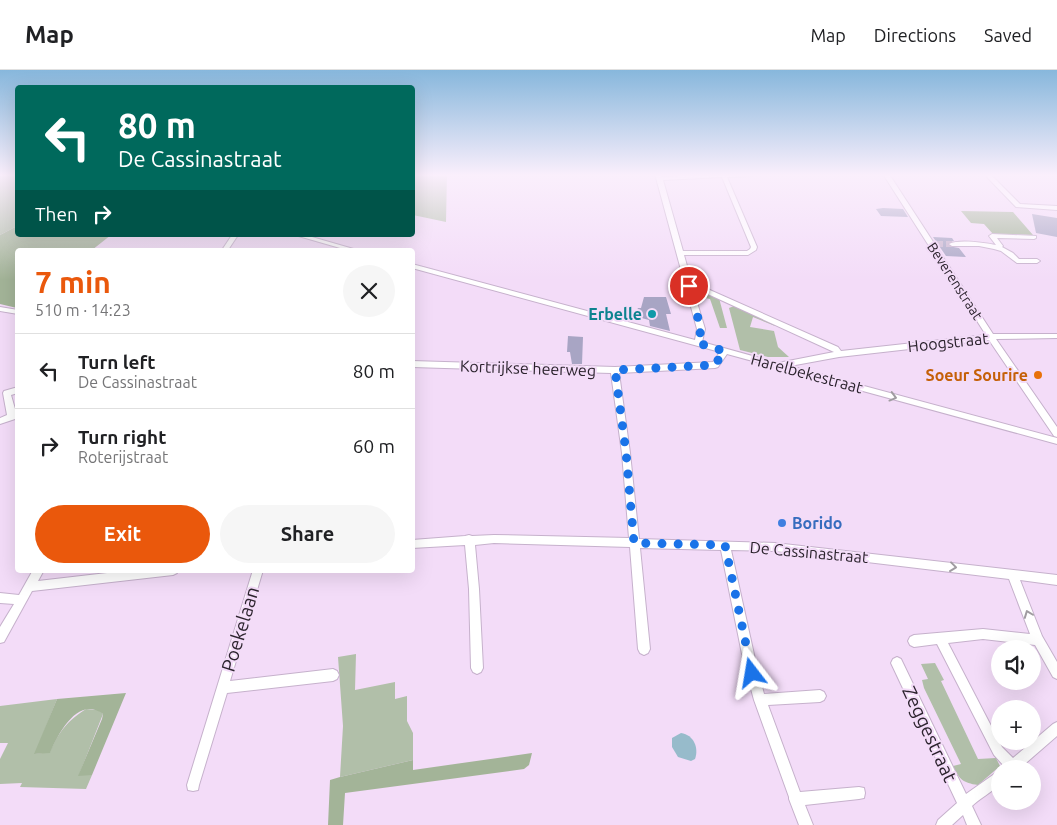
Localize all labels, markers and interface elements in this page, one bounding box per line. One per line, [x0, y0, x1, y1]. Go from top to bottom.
text: Map [25, 21, 74, 48]
text: Map [810, 25, 846, 45]
text: Directions [874, 25, 956, 45]
text: Saved [984, 25, 1032, 45]
icon: left [35, 105, 100, 170]
text: 80 m [118, 105, 196, 145]
text: De Cassinastraat [118, 146, 282, 171]
icon: right [88, 200, 116, 228]
text: Then [35, 203, 78, 225]
street label: Beverenstraat [924, 239, 986, 323]
text: 7 min [35, 265, 111, 299]
button: close [343, 265, 395, 317]
pin [668, 265, 710, 307]
icon: arrive [675, 272, 703, 300]
text: 510 m · 14:23 [35, 301, 131, 319]
place label: Erbelle [588, 305, 642, 323]
marker: Erbelle [646, 308, 658, 320]
street label: Hoogstraat [907, 329, 990, 355]
street label: Harelbekestraat [749, 349, 866, 397]
text: Turn left [78, 351, 156, 373]
icon: left [35, 357, 63, 385]
street label: Kortrijkse heerweg [460, 357, 596, 379]
text: 80 m [353, 360, 395, 382]
place label: Soeur Sourire [926, 366, 1028, 384]
marker: Soeur Sourire [1032, 369, 1044, 381]
text: De Cassinastraat [78, 373, 197, 391]
one-way arrow [888, 391, 897, 402]
text: Turn right [78, 426, 166, 448]
icon: right [35, 432, 63, 460]
text: 60 m [353, 435, 395, 457]
text: Roterijstraat [78, 448, 168, 466]
button: Exit [35, 505, 210, 563]
button: Share [220, 505, 395, 563]
place label: Borido [792, 514, 842, 532]
marker: Borido [776, 517, 788, 529]
street label: De Cassinastraat [749, 538, 870, 566]
one-way arrow [950, 561, 958, 572]
street label: Poekelaan [217, 584, 263, 674]
one-way arrow [1024, 610, 1034, 619]
map controls [991, 640, 1041, 810]
button: sound [991, 640, 1041, 690]
position arrow [725, 646, 777, 698]
street label: Zeggestraat [898, 682, 962, 786]
button: + [991, 700, 1041, 750]
button: − [991, 760, 1041, 810]

